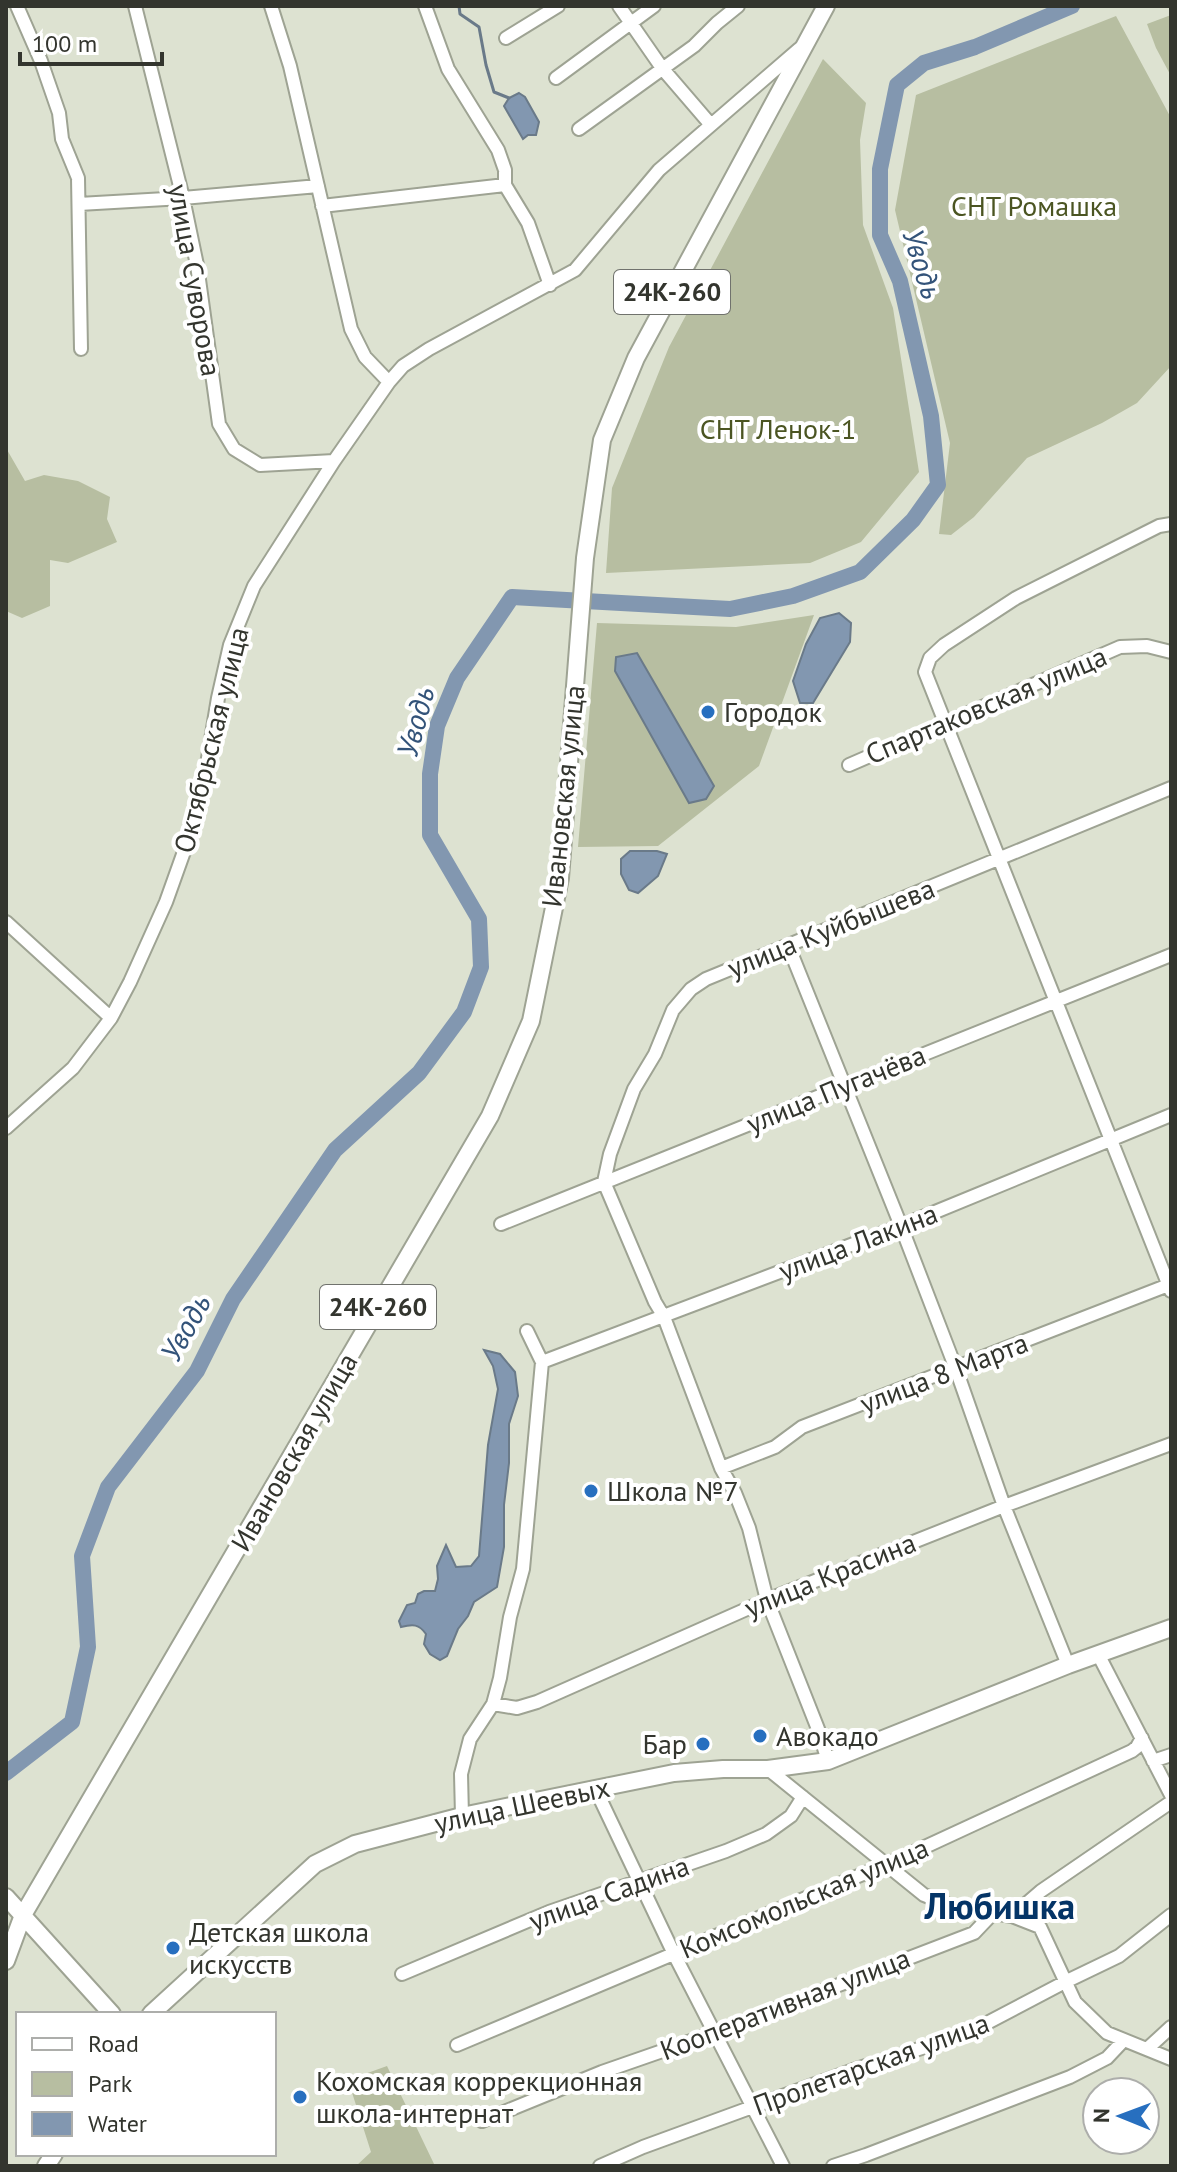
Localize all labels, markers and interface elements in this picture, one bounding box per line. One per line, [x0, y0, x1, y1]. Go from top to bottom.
scale bar [20, 16, 162, 66]
text: 100 m [32, 28, 97, 59]
street label: улица Суворова [160, 181, 231, 379]
park label: СНТ Ромашка [951, 187, 1117, 224]
water label: Уводь [894, 224, 953, 303]
road number: 24К-260 [614, 270, 730, 314]
park label: СНТ Ленок-1 [700, 410, 856, 447]
street label: Октябрьская улица [165, 623, 256, 857]
street label: Спартаковская улица [860, 637, 1112, 772]
water label: Уводь [386, 682, 443, 761]
street label: Ивановская улица [532, 683, 593, 909]
place label: Городок [724, 693, 822, 730]
marker: Городок [699, 703, 717, 721]
street label: улица Куйбышева [722, 869, 940, 986]
street label: улица Пугачёва [741, 1036, 931, 1141]
street label: улица Лакина [773, 1194, 943, 1289]
road number: 24К-260 [320, 1285, 436, 1329]
water label: Уводь [150, 1287, 219, 1368]
street label: улица 8 Марта [854, 1324, 1033, 1422]
street label: Ивановская улица [222, 1346, 365, 1558]
place label: Школа №7 [607, 1472, 739, 1509]
marker: Школа №7 [582, 1482, 600, 1500]
street label: улица Красина [739, 1523, 921, 1626]
place label: Авокадо [776, 1717, 879, 1754]
place label: Бар [643, 1725, 687, 1762]
marker: Авокадо [751, 1727, 769, 1745]
marker: Бар [694, 1735, 712, 1753]
street label: улица Шеевых [431, 1768, 613, 1841]
street label: Комсомольская улица [674, 1828, 934, 1967]
street label: улица Садина [524, 1846, 694, 1939]
district label: Любишка [924, 1882, 1075, 1929]
place label: Детская школа искусств [189, 1913, 369, 1982]
marker: Детская школа искусств [164, 1939, 182, 1957]
street label: Кооперативная улица [655, 1939, 915, 2068]
street label: Пролетарская улица [748, 2004, 994, 2123]
legend [16, 2012, 276, 2156]
text: Road [88, 2028, 139, 2059]
place label: Кохомская коррекционная школа-интернат [316, 2062, 642, 2131]
text: Park [88, 2068, 133, 2099]
north arrow [1081, 2076, 1161, 2156]
marker: Кохомская коррекционная школа-интернат [291, 2088, 309, 2106]
text: Water [88, 2108, 147, 2139]
text: N [1087, 2108, 1115, 2123]

